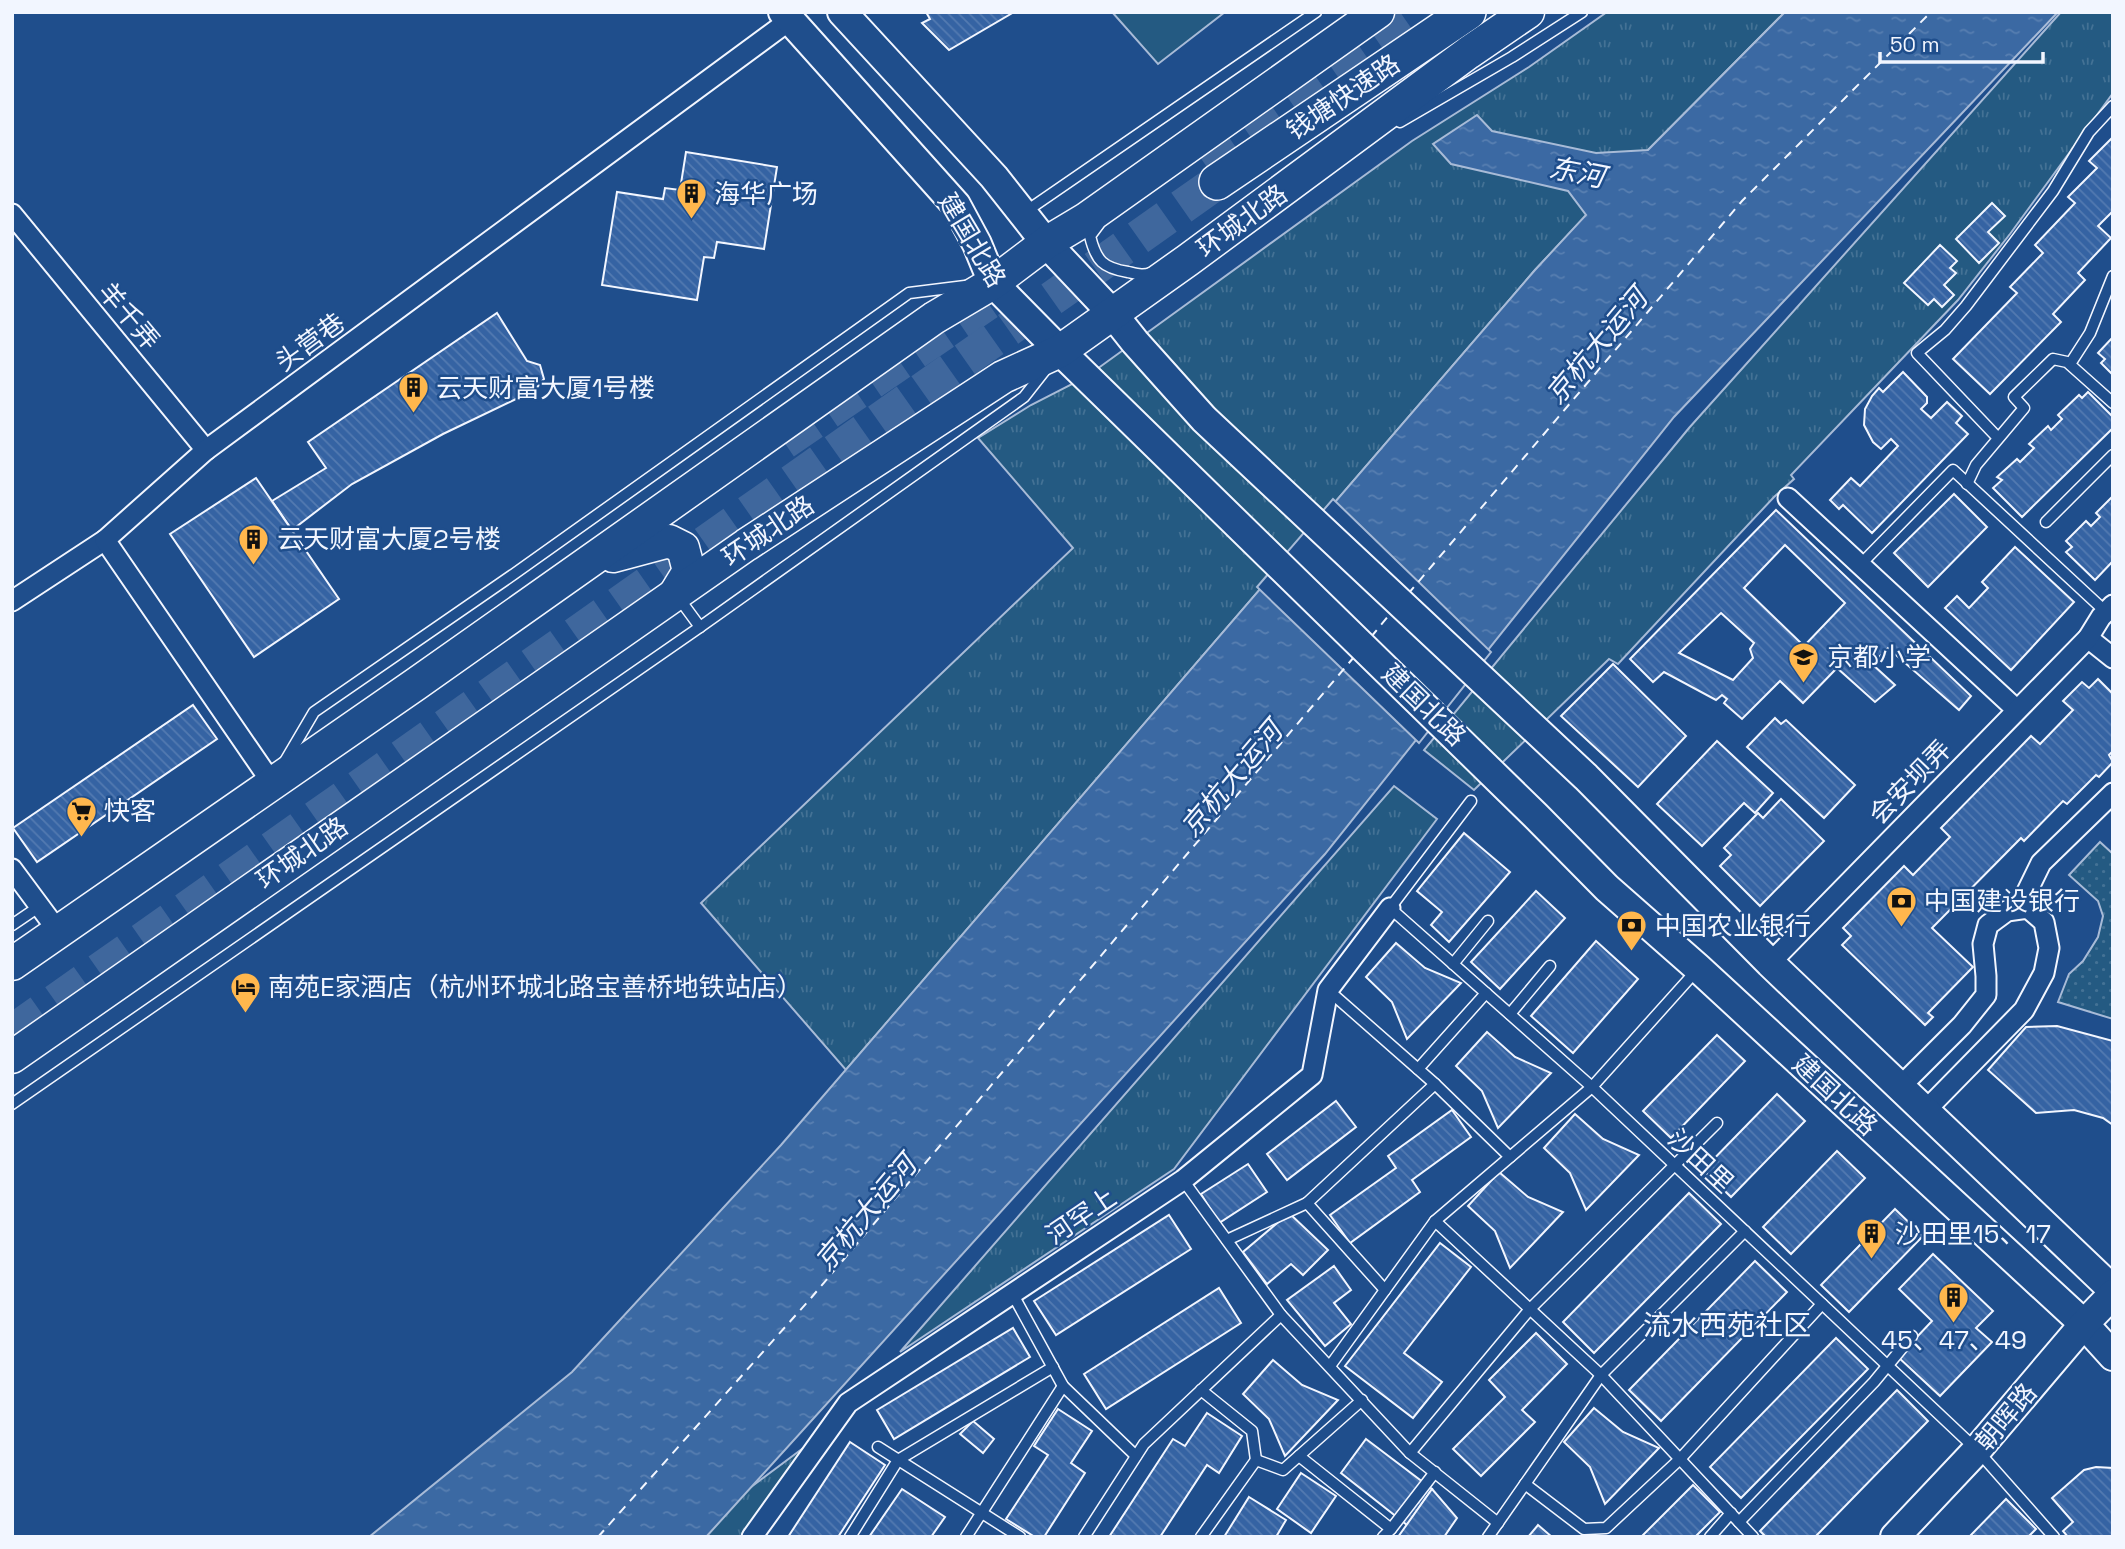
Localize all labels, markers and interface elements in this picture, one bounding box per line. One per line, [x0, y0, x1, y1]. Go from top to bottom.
scale bar [1880, 21, 2043, 65]
text: 50 m [1890, 31, 1940, 58]
street label: 钱塘快速路 [1280, 47, 1406, 147]
water label: 东河 [1546, 149, 1613, 196]
building icon: 海华广场 [674, 177, 708, 221]
place label: 海华广场 [714, 177, 818, 211]
street label: 环城北路 [1190, 177, 1294, 265]
street label: 建国北路 [931, 187, 1013, 293]
street label: 羊千弄 [91, 275, 167, 357]
water label: 京杭大运河 [1537, 277, 1658, 411]
street label: 头营巷 [268, 305, 352, 379]
building icon: 云天财富大厦1号楼 [396, 371, 430, 415]
place label: 云天财富大厦1号楼 [436, 371, 655, 405]
street label: 环城北路 [715, 488, 821, 574]
building icon: 云天财富大厦2号楼 [237, 522, 271, 566]
place label: 云天财富大厦2号楼 [277, 522, 501, 556]
school or university icon: 京都小学 [1787, 640, 1821, 684]
place label: 京都小学 [1827, 640, 1931, 674]
street label: 建国北路 [1375, 657, 1473, 753]
water label: 京杭大运河 [1172, 710, 1293, 844]
street label: 会安坝弄 [1862, 733, 1958, 831]
supermarket icon: 快客 [64, 794, 98, 838]
place label: 快客 [104, 794, 156, 828]
street label: 环城北路 [250, 809, 354, 897]
bank icon: 中国建设银行 [1884, 884, 1918, 928]
place label: 中国建设银行 [1924, 884, 2080, 918]
bank icon: 中国农业银行 [1615, 909, 1649, 953]
place label: 中国农业银行 [1655, 909, 1811, 943]
hotel icon: 南苑E家酒店（杭州环城北路宝善桥地铁站店） [228, 970, 262, 1014]
place label: 南苑E家酒店（杭州环城北路宝善桥地铁站店） [268, 970, 803, 1004]
street label: 建国北路 [1785, 1047, 1885, 1143]
street label: 沙田里 [1661, 1122, 1741, 1200]
water label: 京杭大运河 [806, 1144, 927, 1278]
street label: 河罕上 [1039, 1180, 1123, 1252]
building icon: 沙田里15、17 [1855, 1217, 1889, 1261]
place label: 沙田里15、17 [1895, 1217, 2051, 1251]
building icon: 45、47、49 [1937, 1280, 1971, 1324]
district label: 流水西苑社区 [1643, 1307, 1811, 1343]
place label: 45、47、49 [1881, 1323, 2027, 1357]
street label: 朝晖路 [1968, 1376, 2044, 1458]

